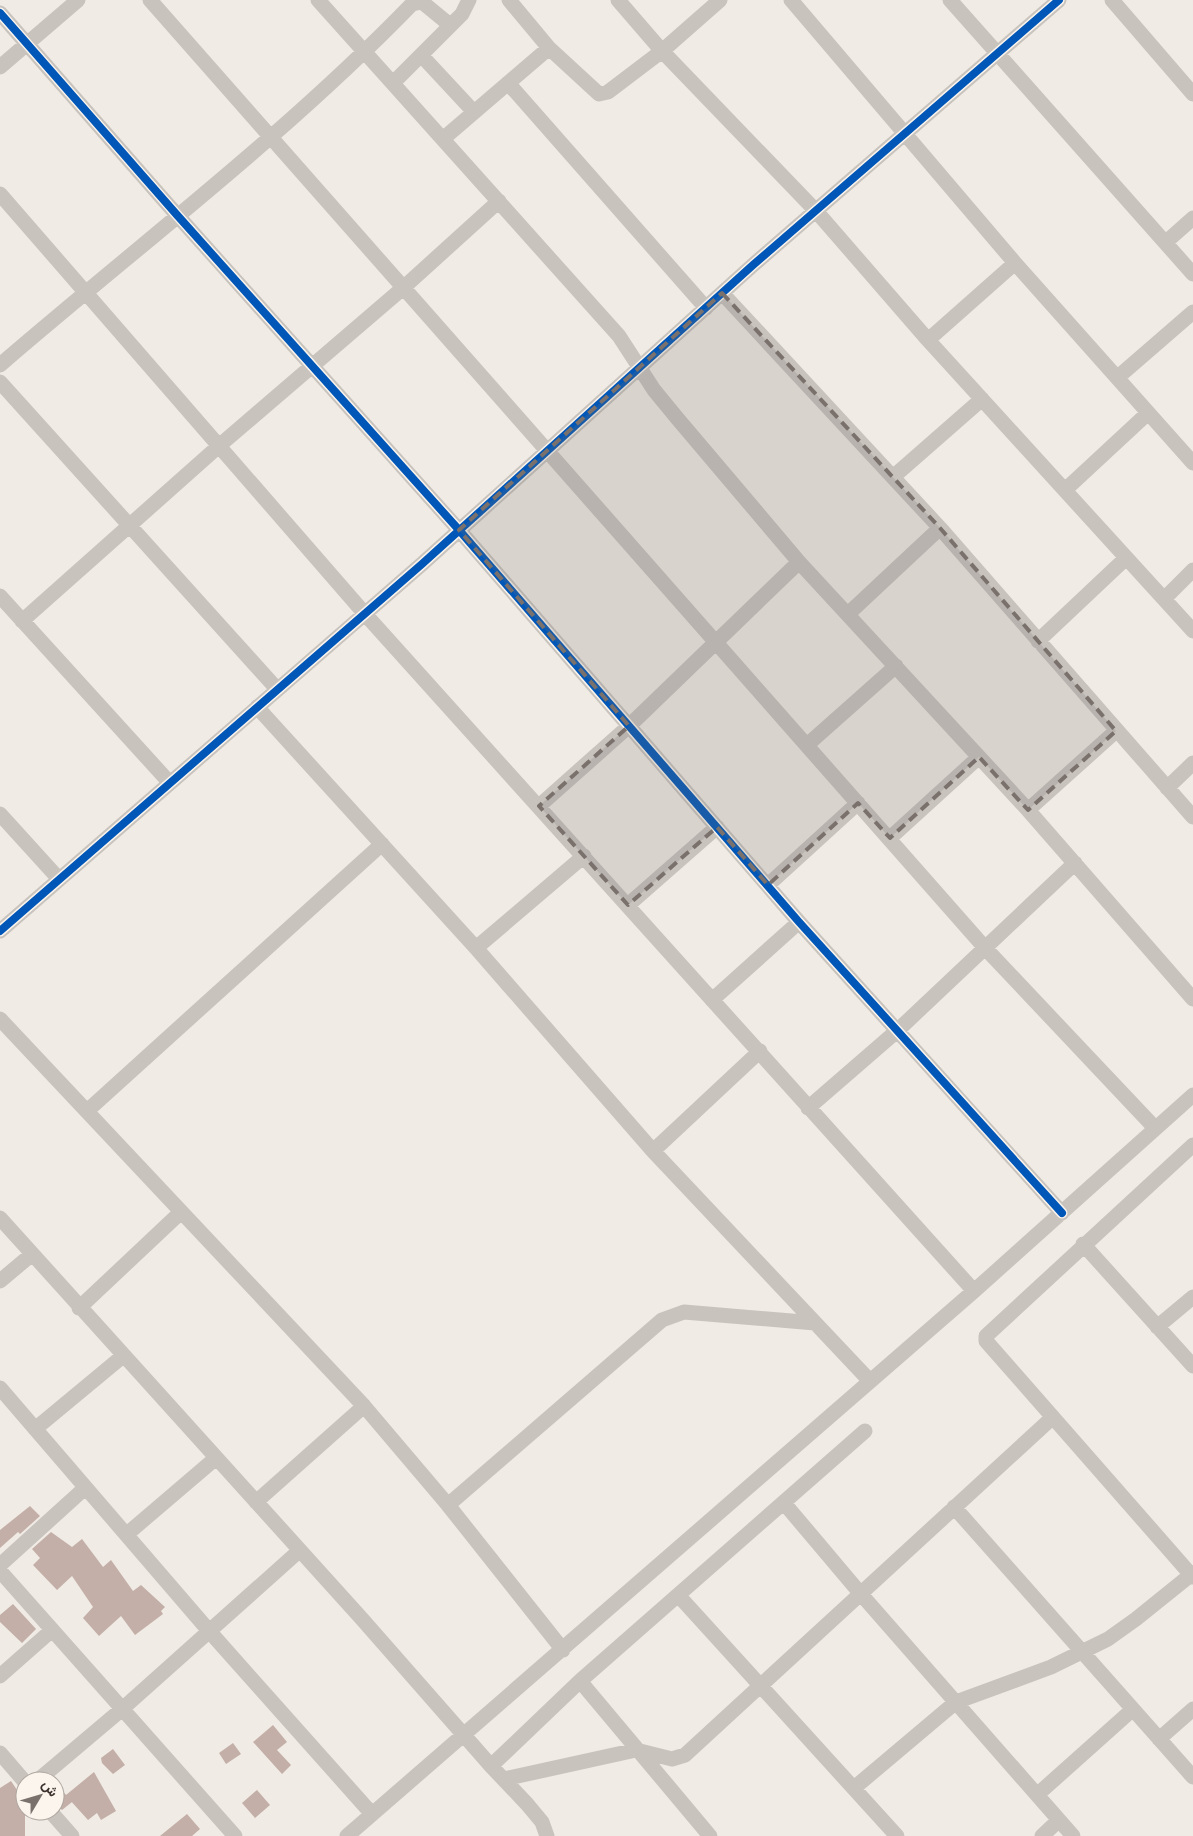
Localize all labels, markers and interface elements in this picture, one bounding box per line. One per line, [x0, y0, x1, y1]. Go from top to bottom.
north arrow [15, 1771, 65, 1821]
text: ش [38, 1776, 63, 1800]

